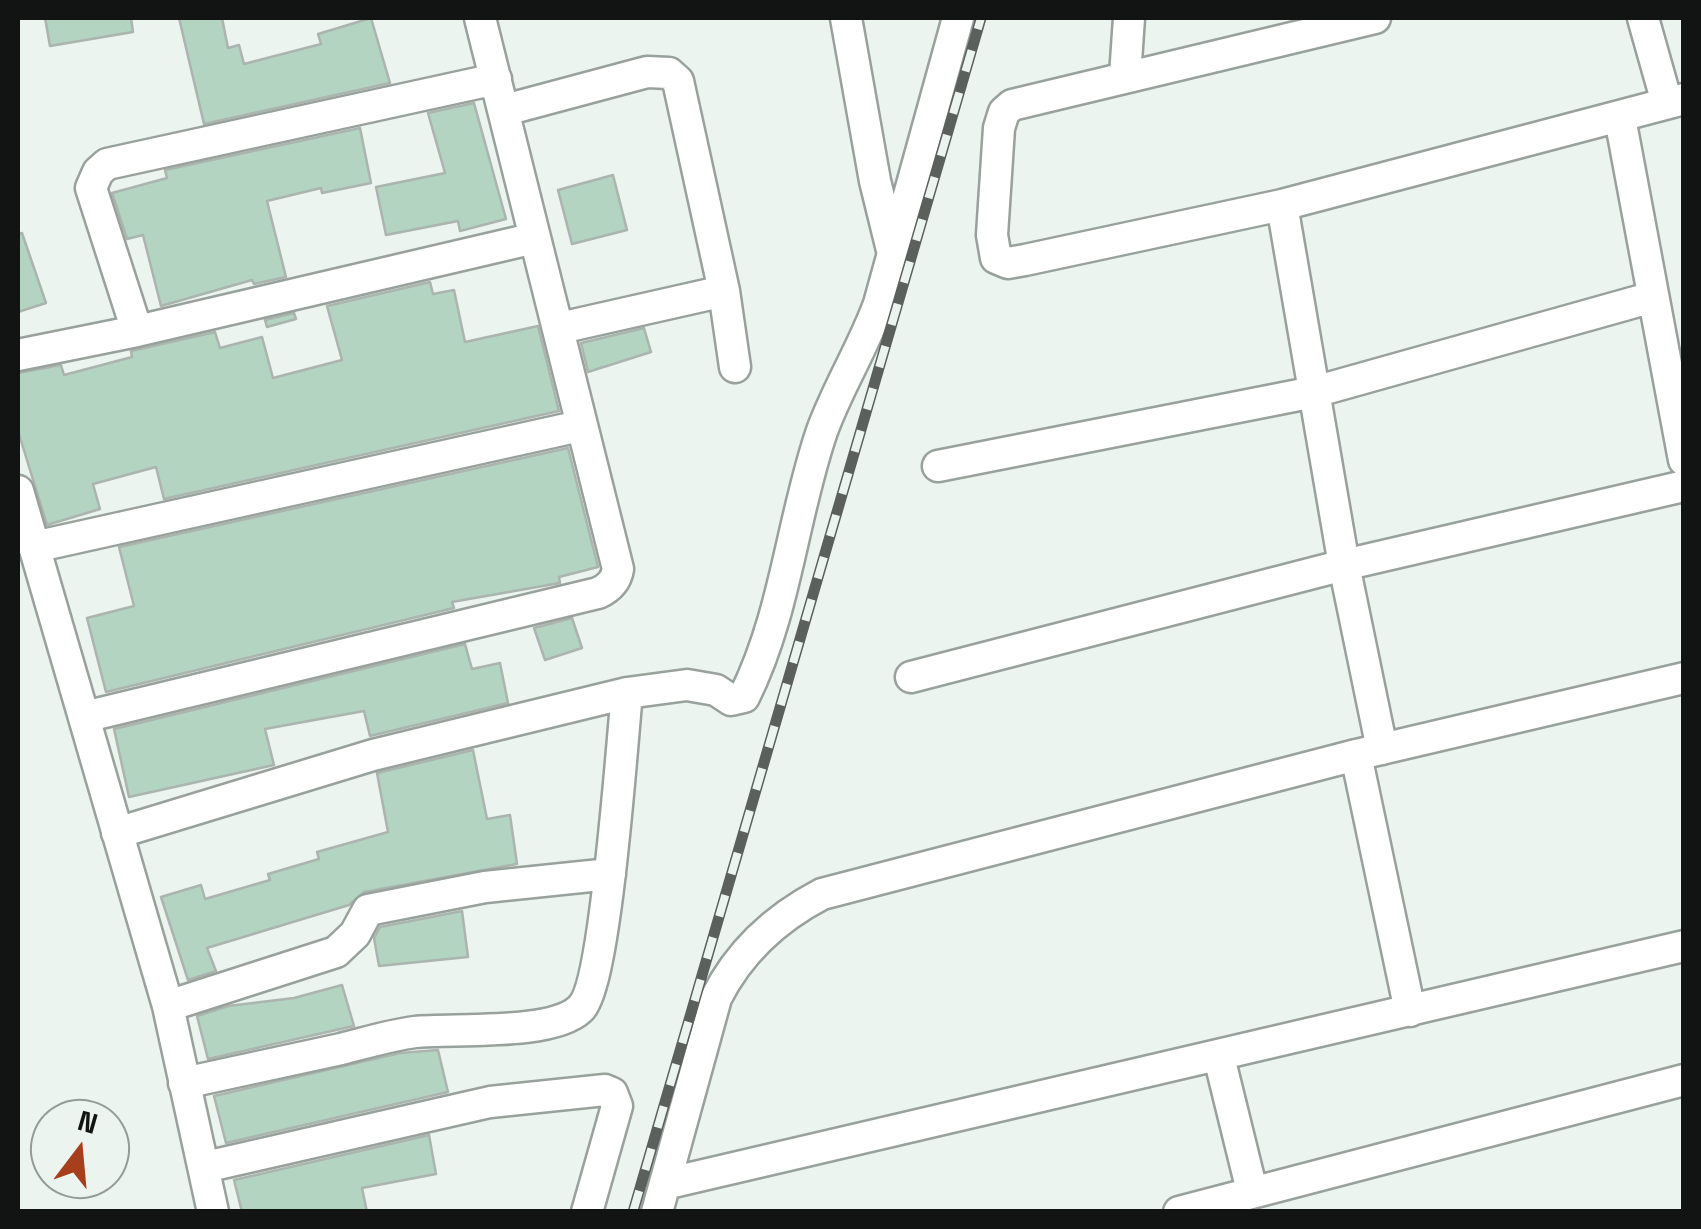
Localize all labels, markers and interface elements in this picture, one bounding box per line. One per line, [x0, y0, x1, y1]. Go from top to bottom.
north arrow [30, 1099, 130, 1199]
text: N [74, 1102, 102, 1142]

